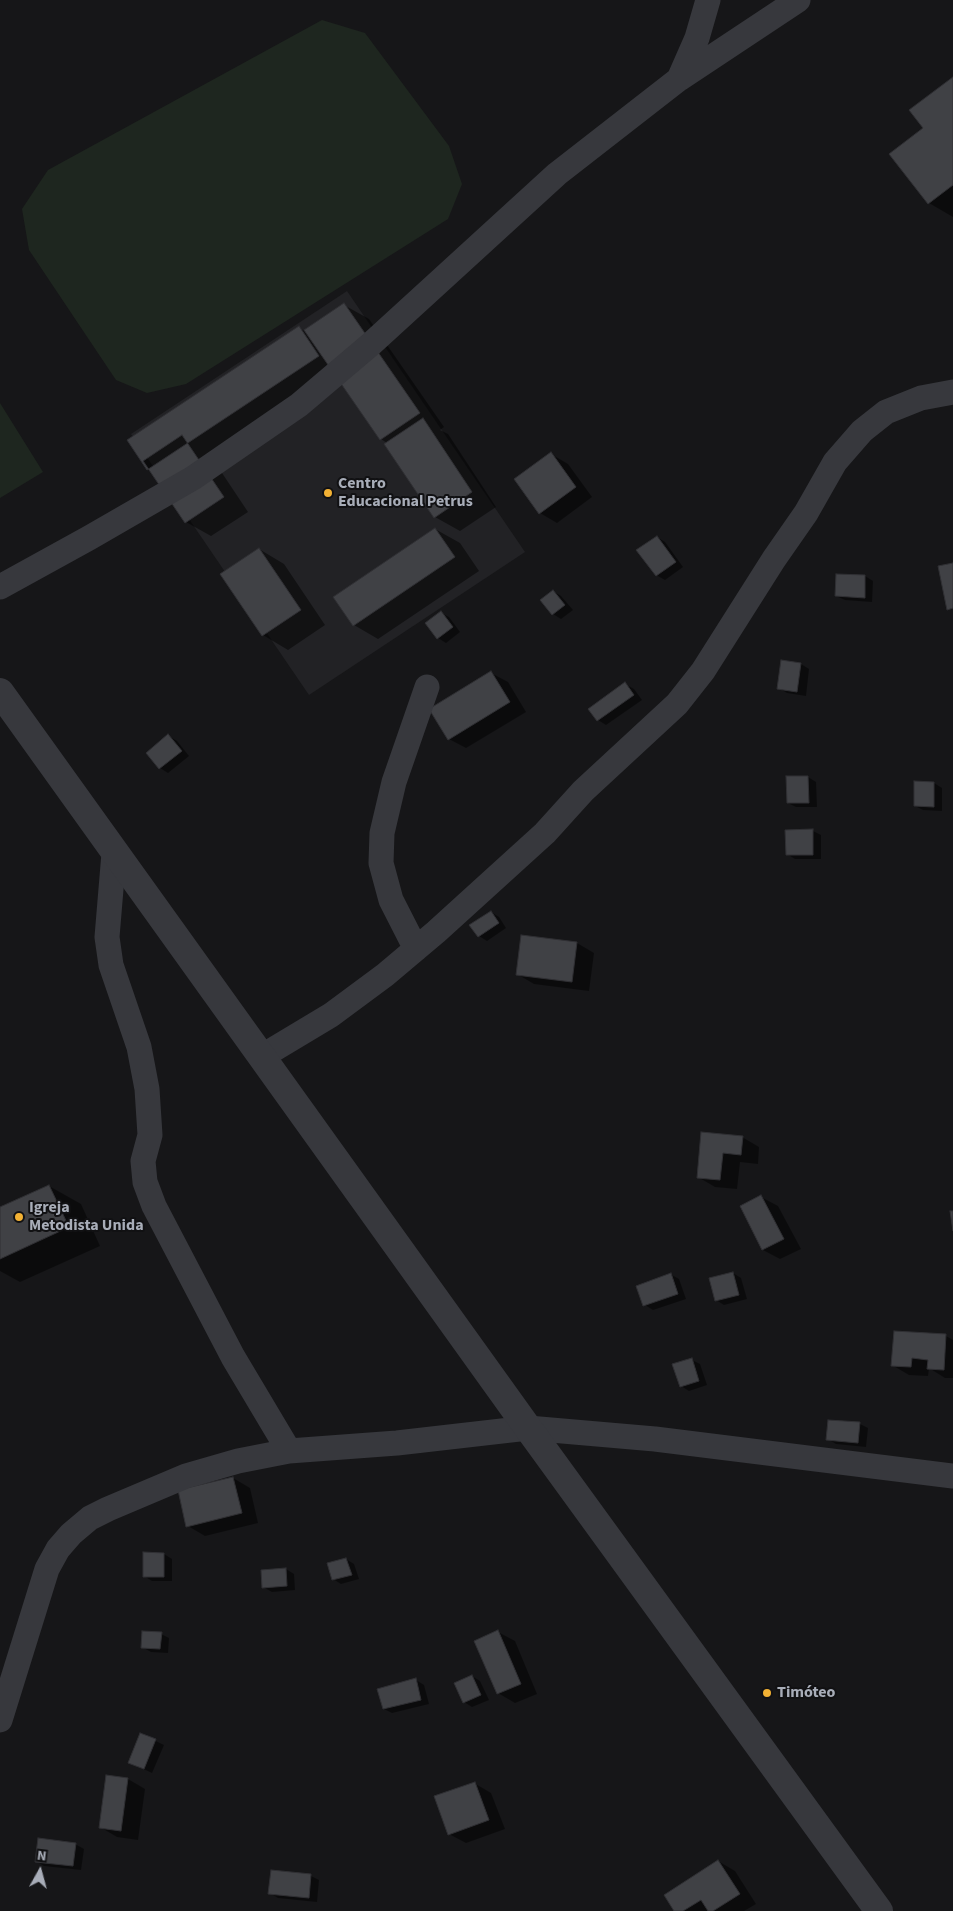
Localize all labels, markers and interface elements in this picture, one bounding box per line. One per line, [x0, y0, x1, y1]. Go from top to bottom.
place label: Centro Educacional Petrus [338, 474, 473, 512]
marker: Centro Educacional Petrus [322, 487, 334, 499]
place label: Igreja Metodista Unida [29, 1198, 144, 1236]
marker: Igreja Metodista Unida [13, 1211, 25, 1223]
place label: Timóteo [777, 1683, 835, 1703]
marker: Timóteo [761, 1687, 773, 1699]
north arrow [15, 1846, 65, 1896]
text: N [36, 1846, 48, 1867]

